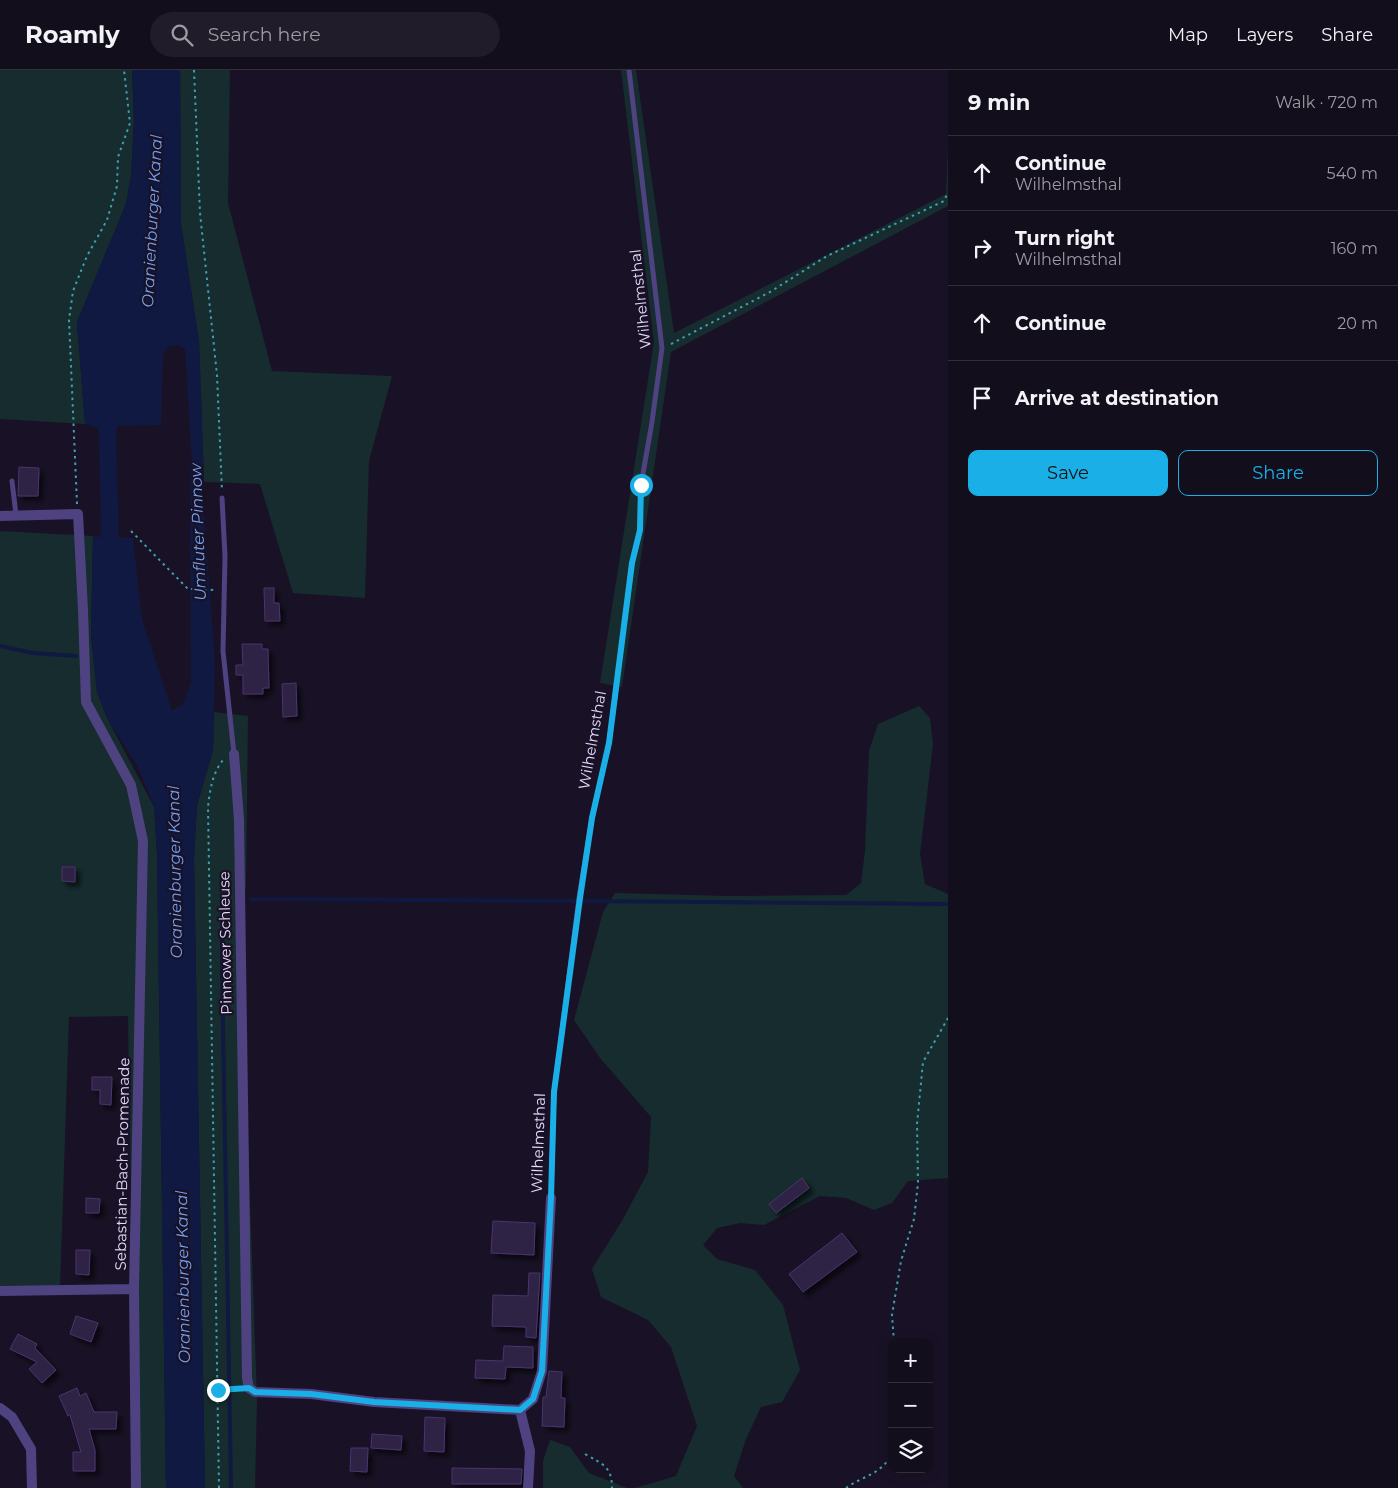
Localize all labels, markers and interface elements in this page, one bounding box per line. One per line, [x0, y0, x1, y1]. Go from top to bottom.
search box [150, 12, 500, 57]
text: Roamly [25, 20, 120, 49]
icon: search [168, 21, 196, 49]
text: Search here [208, 23, 321, 46]
text: Map [1168, 24, 1208, 46]
text: Layers [1236, 24, 1293, 46]
text: Share [1321, 24, 1373, 46]
text: 9 min [968, 90, 1030, 115]
text: Walk · 720 m [1275, 93, 1378, 112]
water label: Oranienburger Kanal [138, 133, 166, 308]
text: Continue [1015, 152, 1106, 175]
icon: ahead [968, 159, 996, 187]
text: 540 m [1327, 164, 1378, 183]
text: Wilhelmsthal [1015, 175, 1122, 194]
text: Turn right [1015, 227, 1115, 250]
icon: right [968, 234, 996, 262]
text: 160 m [1331, 239, 1378, 258]
street label: Wilhelmsthal [625, 248, 655, 350]
text: Wilhelmsthal [1015, 250, 1122, 269]
icon: ahead [968, 309, 996, 337]
text: Continue [1015, 312, 1106, 335]
text: 20 m [1337, 314, 1378, 333]
icon: arrive [968, 384, 996, 412]
text: Arrive at destination [1015, 387, 1219, 410]
button: Save [968, 450, 1168, 496]
button: Share [1178, 450, 1378, 496]
water label: Umfluter Pinnow [186, 462, 210, 601]
route start [630, 474, 653, 497]
street label: Wilhelmsthal [574, 689, 610, 791]
water label: Oranienburger Kanal [164, 785, 186, 959]
street label: Pinnower Schleuse [214, 871, 236, 1015]
street label: Sebastian-Bach-Promenade [111, 1058, 133, 1270]
street label: Wilhelmsthal [527, 1093, 549, 1193]
water label: Oranienburger Kanal [172, 1190, 194, 1364]
map controls [888, 1338, 933, 1473]
button: + [888, 1338, 933, 1383]
route end [207, 1379, 230, 1402]
button: − [888, 1383, 933, 1428]
button: layers [888, 1428, 933, 1473]

